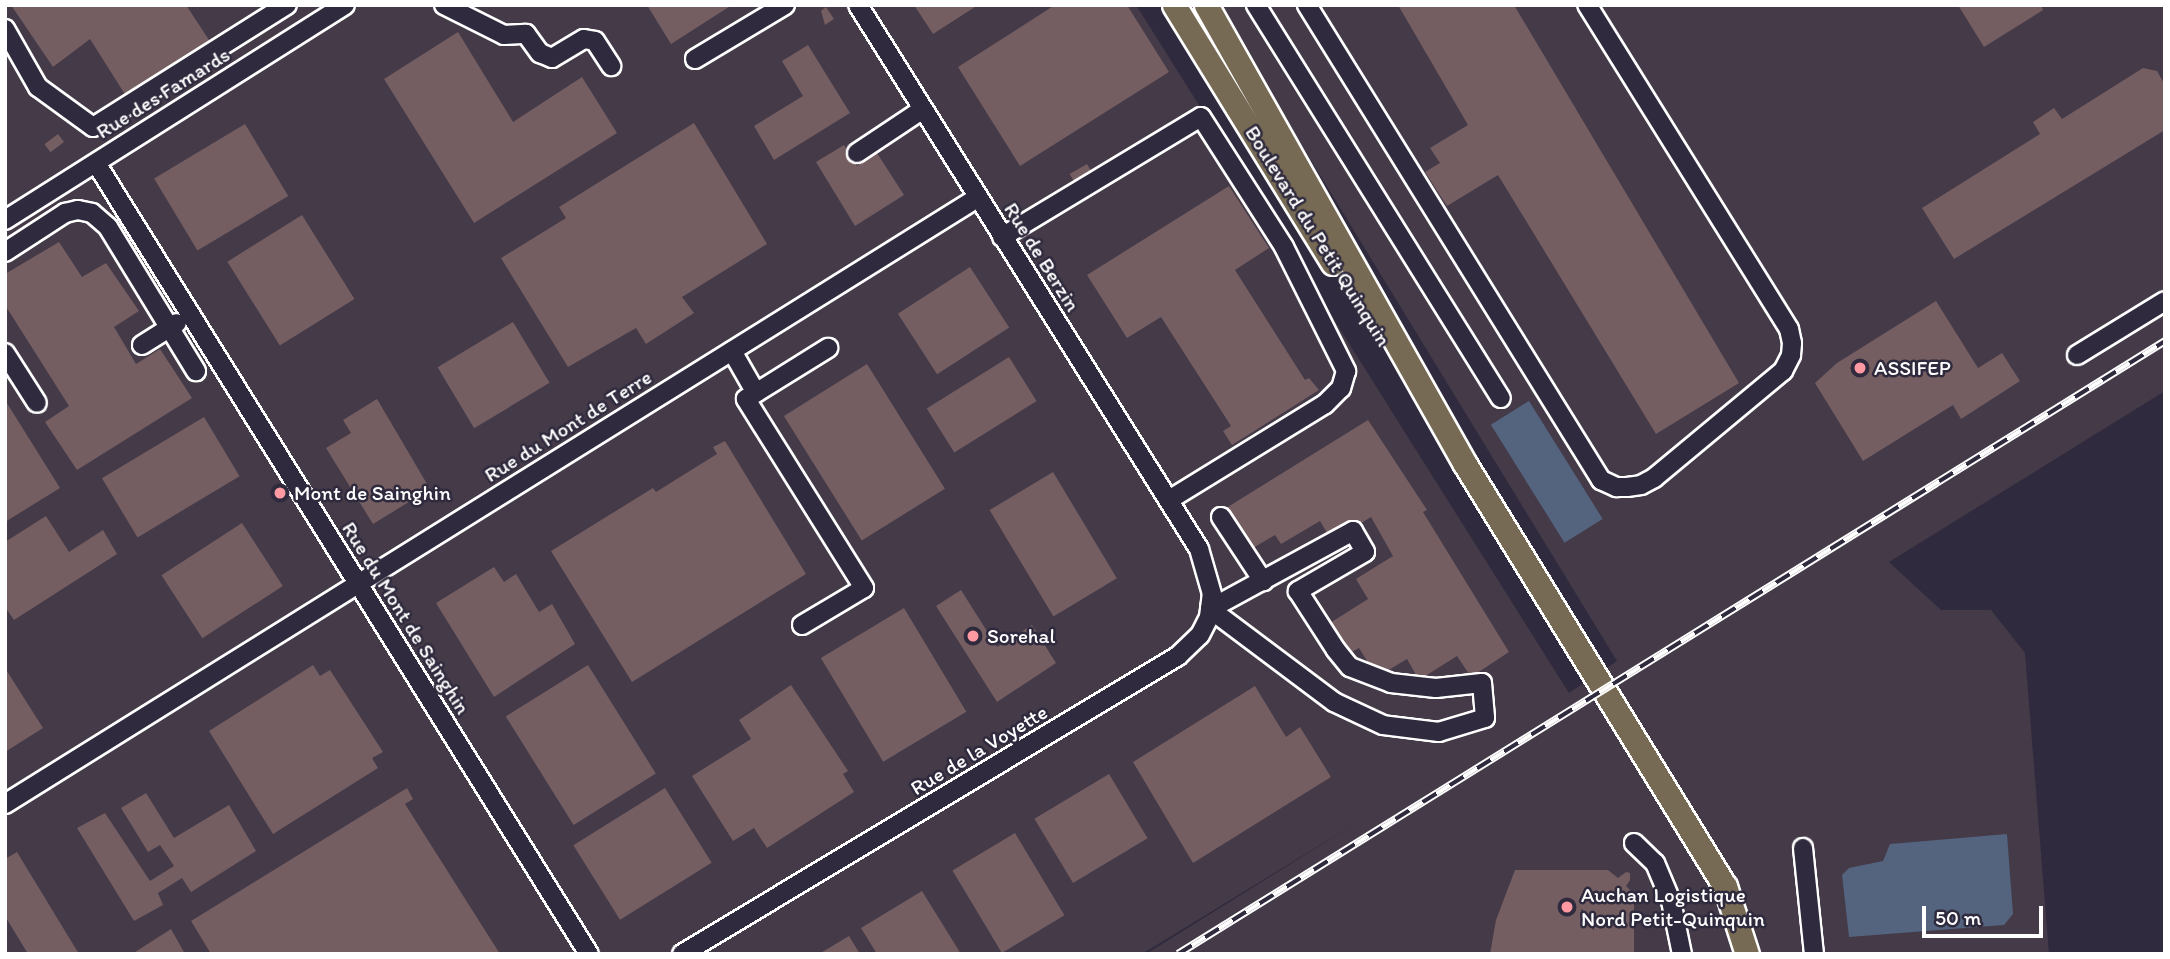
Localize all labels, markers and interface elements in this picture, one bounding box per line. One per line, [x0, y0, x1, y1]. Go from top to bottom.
street label: Rue des Famards [92, 42, 234, 144]
street label: Boulevard du Petit Quinquin [1239, 121, 1397, 351]
street label: Rue de Berzin [998, 198, 1086, 316]
place label: ASSIFEP [1874, 355, 1951, 381]
marker: ASSIFEP [1852, 360, 1868, 376]
street label: Rue du Mont de Terre [480, 365, 656, 487]
place label: Mont de Sainghin [294, 480, 451, 506]
marker: Mont de Sainghin [272, 485, 288, 501]
street label: Rue du Mont de Sainghin [336, 516, 476, 720]
place label: Sorehal [987, 623, 1055, 649]
marker: Sorehal [965, 628, 981, 644]
street label: Rue de la Voyette [907, 700, 1051, 800]
place label: Auchan Logistique Nord Petit-Quinquin [1581, 882, 1764, 932]
scale bar [1925, 892, 2046, 936]
marker: Auchan Logistique Nord Petit-Quinquin [1559, 899, 1575, 915]
text: 50 m [1935, 905, 1981, 930]

